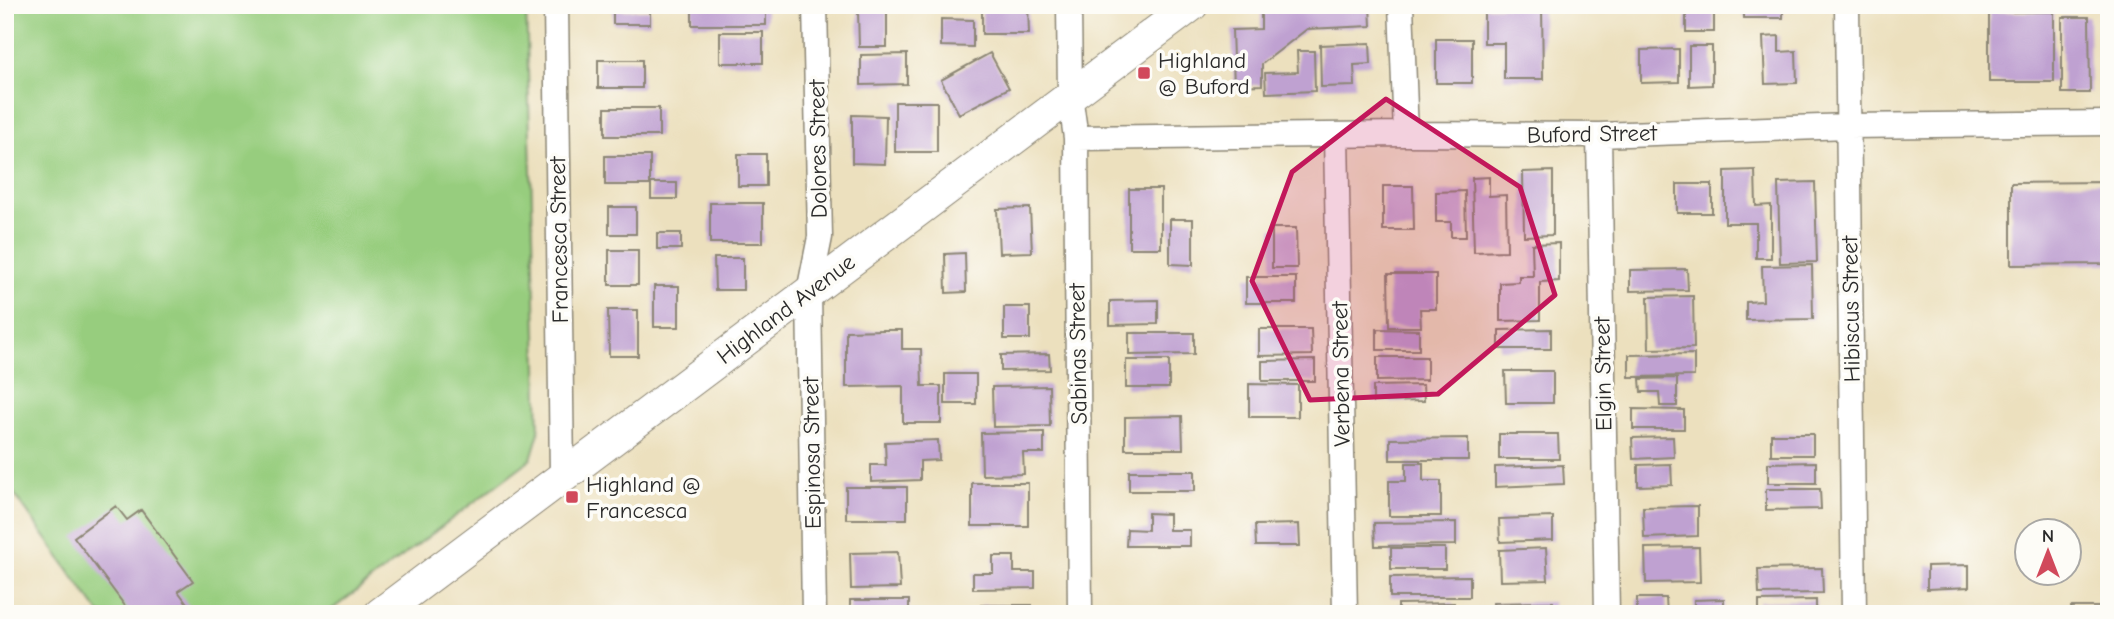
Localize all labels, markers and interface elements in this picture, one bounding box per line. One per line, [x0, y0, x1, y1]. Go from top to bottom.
place label: Highland @ Buford [1158, 47, 1250, 100]
marker: Highland @ Buford [1136, 65, 1152, 81]
street label: Dolores Street [803, 78, 833, 219]
street label: Buford Street [1527, 119, 1659, 149]
street label: Francesca Street [544, 155, 574, 324]
street label: Hibiscus Street [1836, 234, 1866, 383]
street label: Highland Avenue [712, 248, 860, 370]
street label: Sabinas Street [1063, 282, 1093, 425]
street label: Verbena Street [1326, 300, 1356, 447]
street label: Elgin Street [1588, 315, 1617, 431]
street label: Espinosa Street [797, 375, 827, 529]
place label: Highland @ Francesca [586, 471, 701, 524]
marker: Highland @ Francesca [564, 489, 580, 505]
north arrow [2012, 518, 2082, 588]
text: N [2042, 525, 2054, 547]

